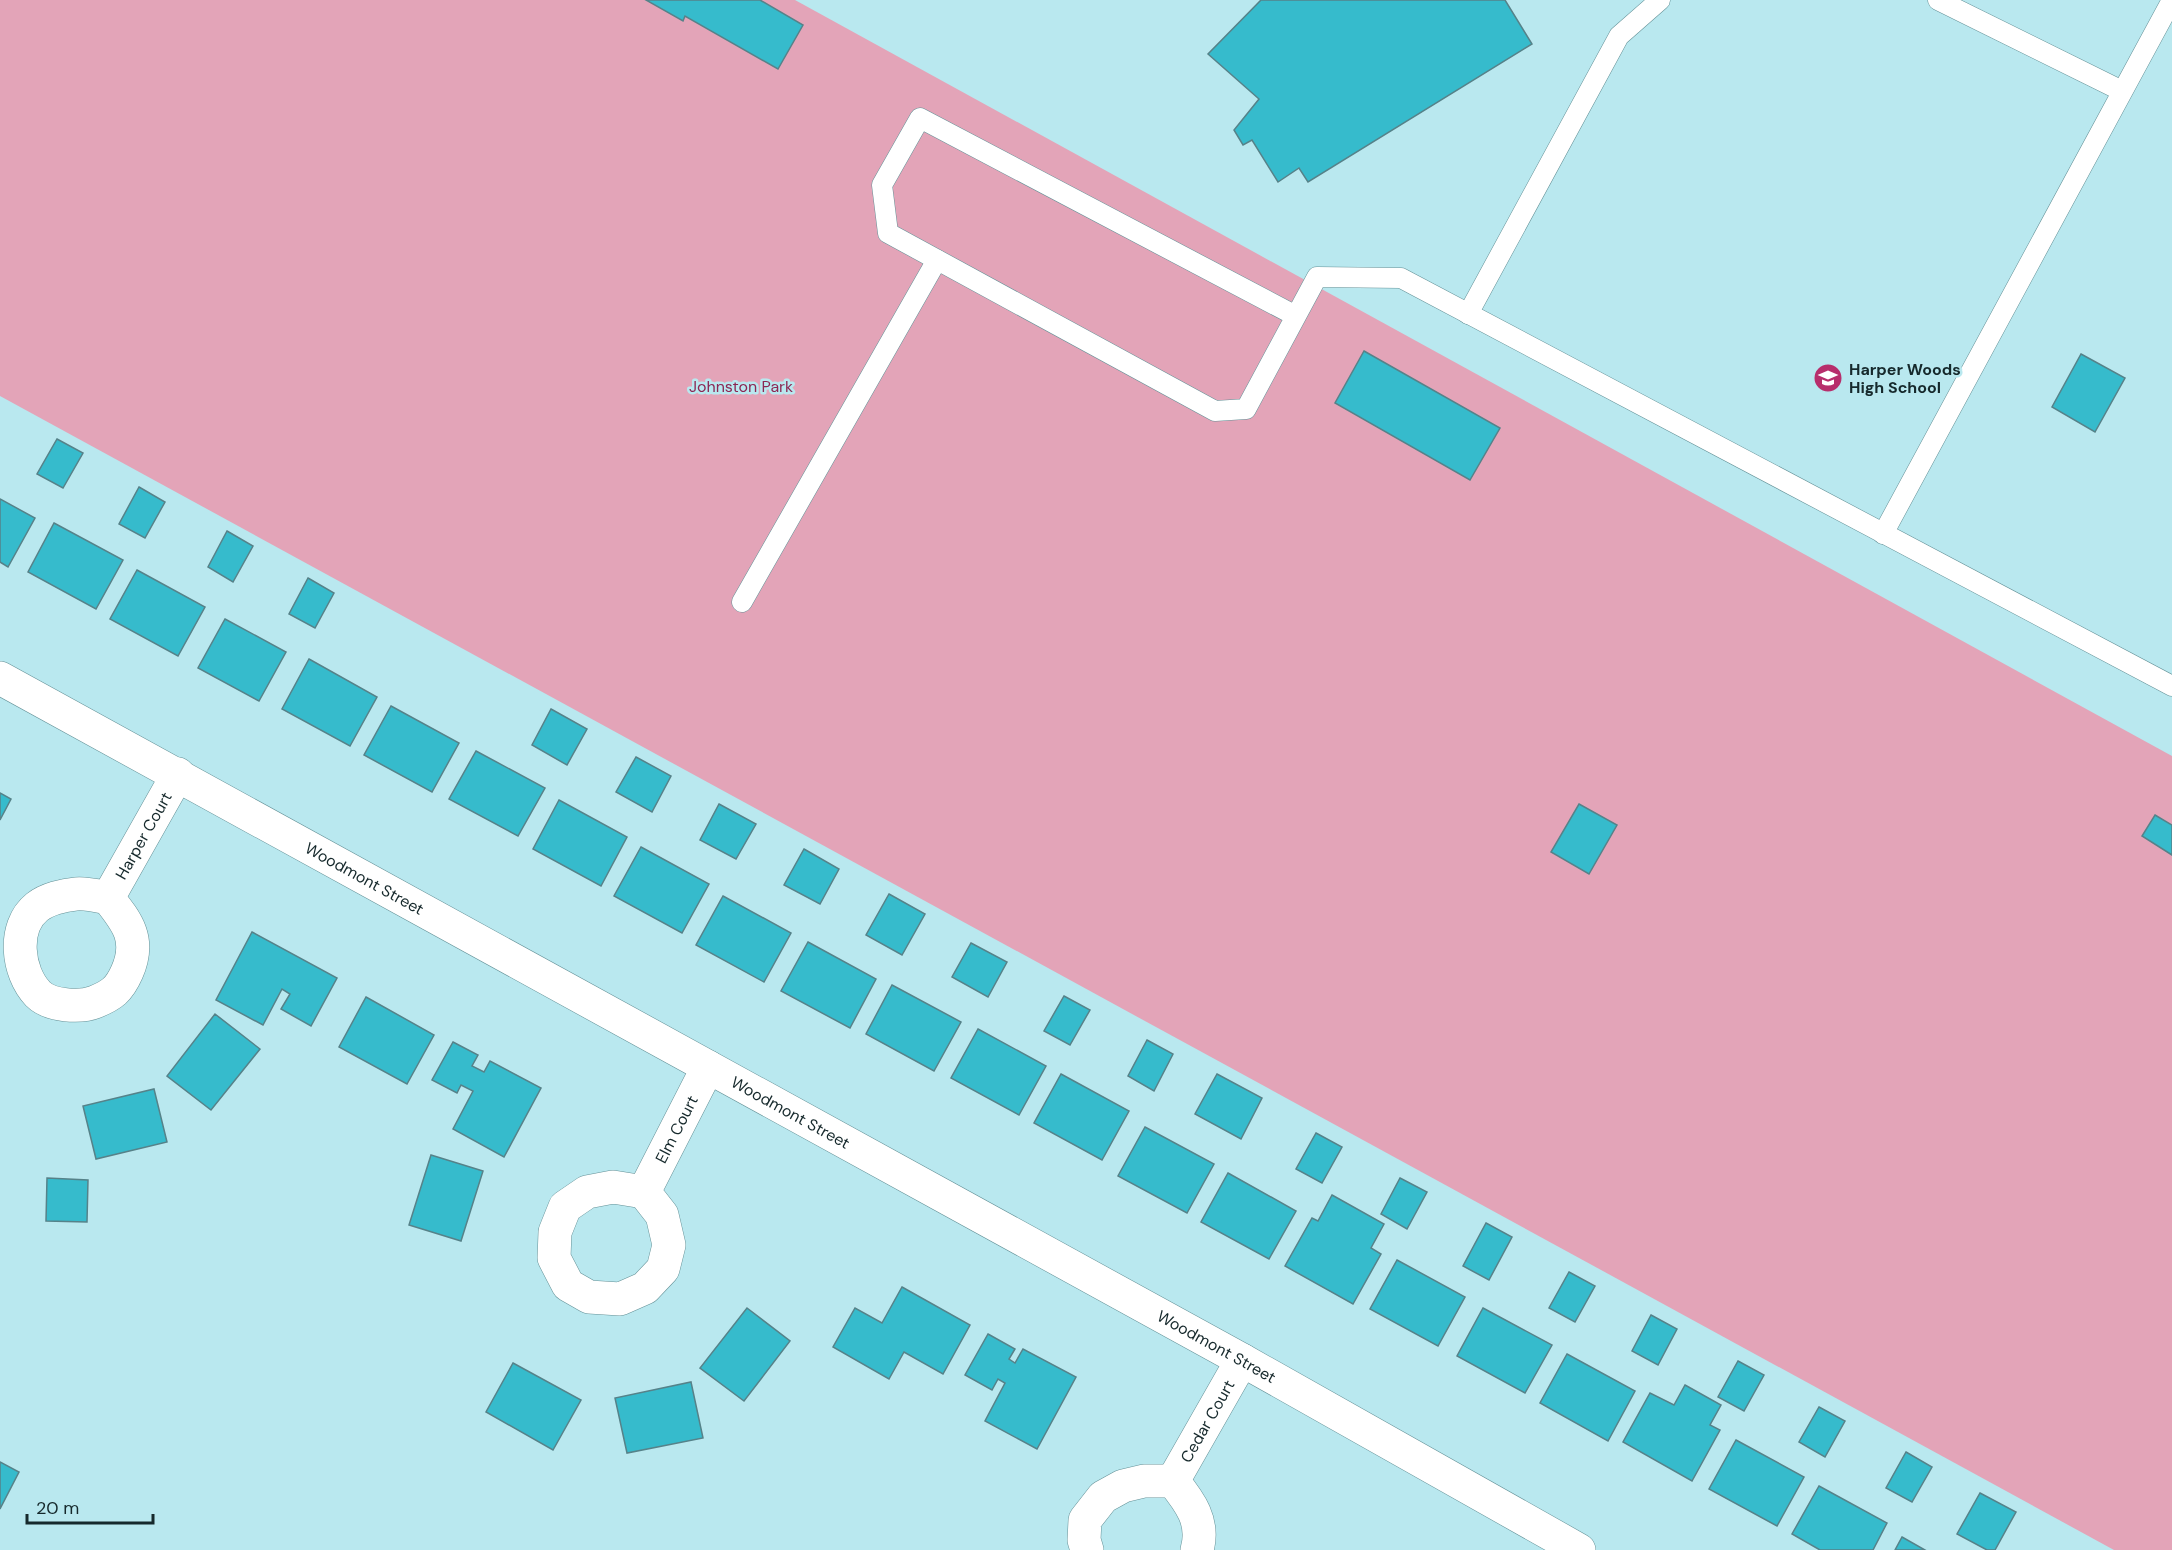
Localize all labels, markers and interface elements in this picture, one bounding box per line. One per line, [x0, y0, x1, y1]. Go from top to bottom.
place label: Harper Woods High School [1849, 359, 1961, 398]
school or university icon: Harper Woods High School [1812, 362, 1844, 394]
park label: Johnston Park [689, 376, 793, 397]
street label: Harper Court [110, 788, 176, 883]
street label: Woodmont Street [301, 837, 428, 919]
street label: Woodmont Street [727, 1071, 854, 1153]
street label: Elm Court [650, 1092, 702, 1167]
street label: Woodmont Street [1153, 1305, 1280, 1388]
street label: Cedar Court [1175, 1376, 1239, 1466]
scale bar [27, 1487, 153, 1525]
text: 20 m [36, 1496, 79, 1520]

